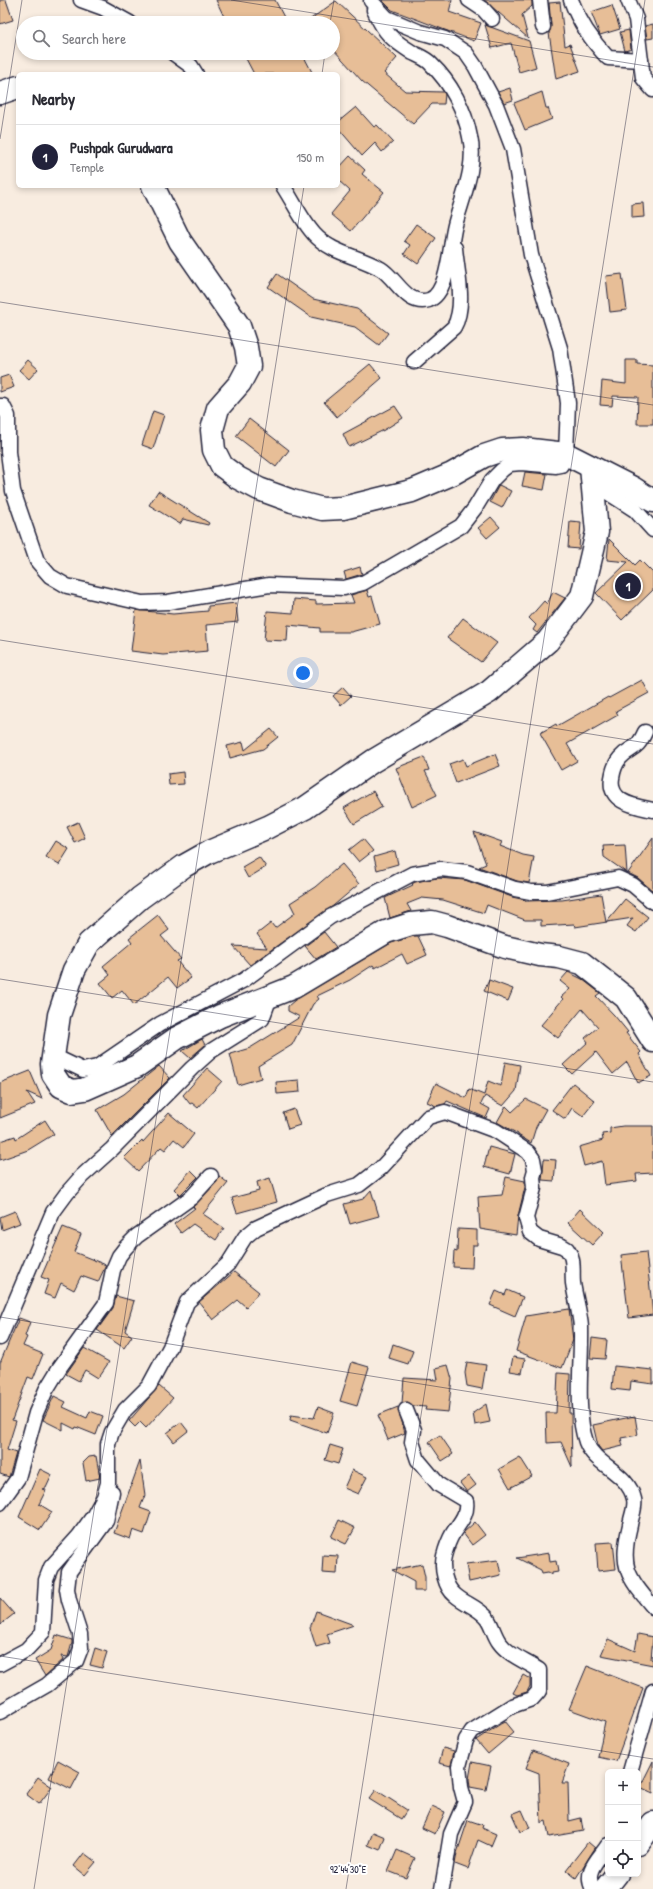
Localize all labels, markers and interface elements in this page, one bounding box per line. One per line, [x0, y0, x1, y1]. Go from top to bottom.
search box [16, 16, 340, 60]
icon: search [30, 27, 52, 49]
text: Search here [62, 28, 126, 49]
text: Nearby [32, 87, 75, 110]
text: Pushpak Gurudwara [70, 137, 173, 158]
text: 1 [43, 148, 47, 166]
text: 150 m [296, 148, 324, 166]
text: Temple [70, 158, 104, 176]
pin: 1 [615, 571, 641, 601]
your location [293, 663, 313, 683]
map controls [605, 1769, 641, 1877]
button: + [605, 1769, 641, 1805]
button: − [605, 1805, 641, 1841]
button: locate [605, 1841, 641, 1877]
text: 92°44'30"E [330, 1863, 367, 1876]

